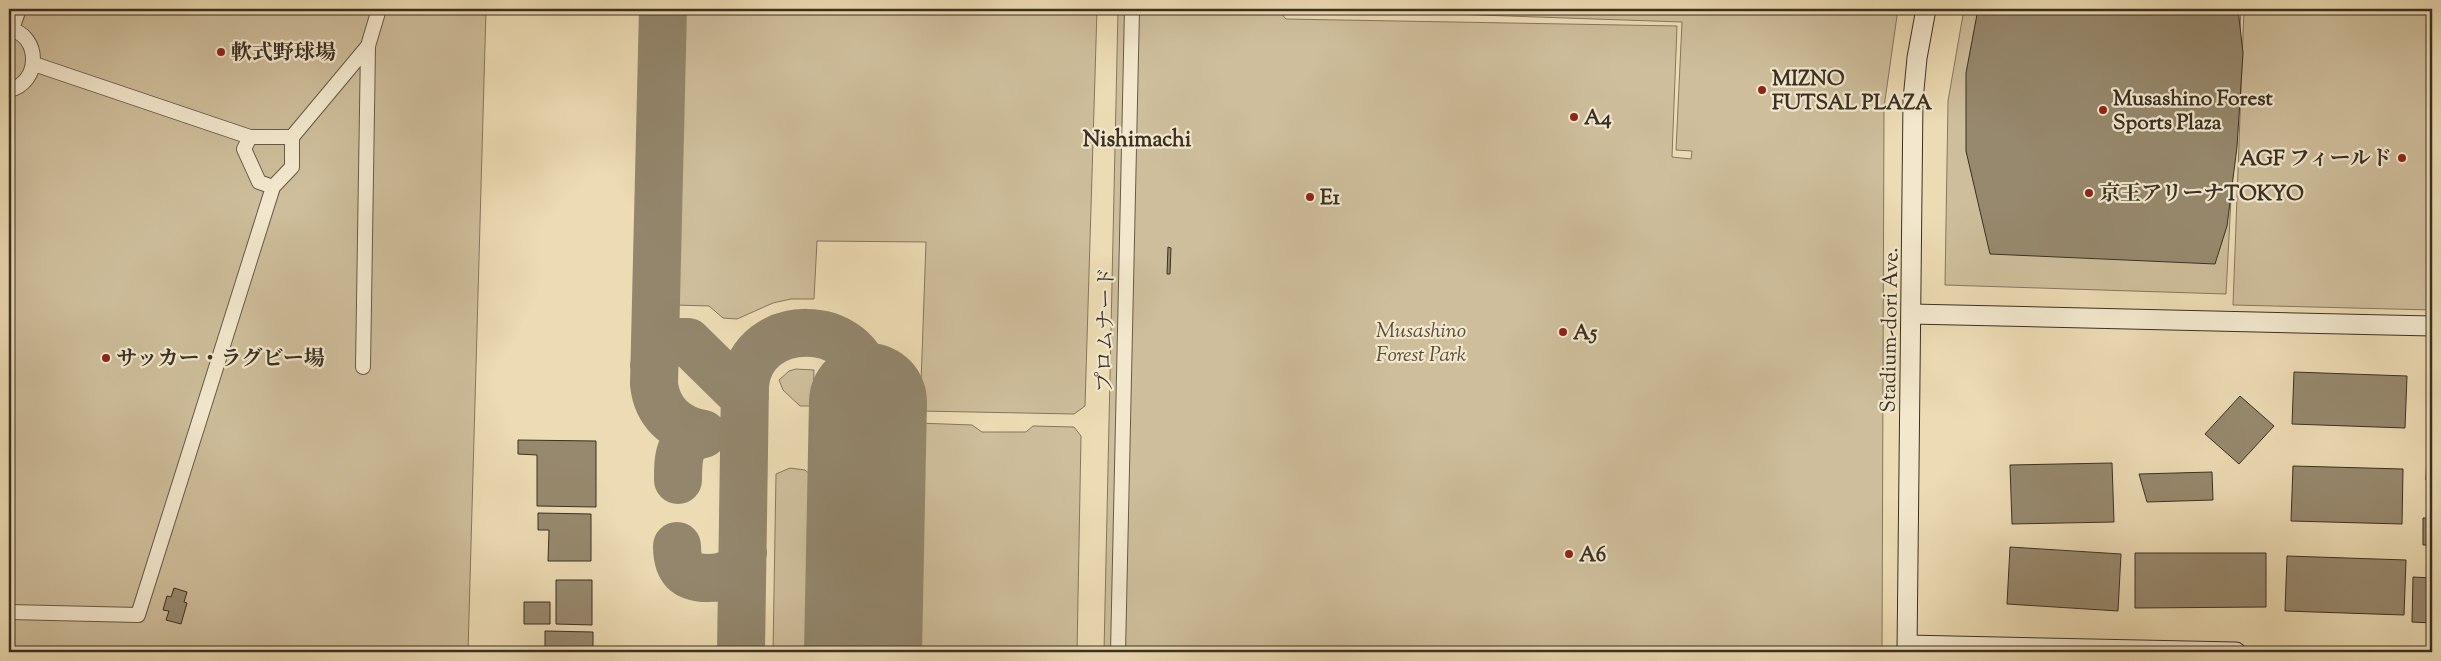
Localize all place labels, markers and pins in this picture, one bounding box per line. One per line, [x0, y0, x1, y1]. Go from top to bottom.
place label: 軟式野球場 [231, 39, 336, 69]
marker: 軟式野球場 [215, 46, 227, 58]
place label: MIZNO FUTSAL PLAZA [1772, 65, 1933, 119]
marker: MIZNO FUTSAL PLAZA [1756, 84, 1768, 96]
place label: Musashino Forest Sports Plaza [2113, 85, 2273, 139]
place label: A4 [1584, 104, 1612, 134]
marker: Musashino Forest Sports Plaza [2097, 104, 2109, 116]
marker: A4 [1568, 111, 1580, 123]
place label: AGF フィールド [2240, 145, 2392, 175]
marker: AGF フィールド [2396, 152, 2408, 164]
place label: 京王アリーナTOKYO [2099, 180, 2304, 210]
place label: E1 [1320, 184, 1341, 214]
marker: 京王アリーナTOKYO [2083, 187, 2095, 199]
marker: E1 [1304, 191, 1316, 203]
place label: A5 [1573, 319, 1598, 349]
marker: A5 [1557, 326, 1569, 338]
place label: サッカー・ラグビー場 [116, 345, 325, 375]
marker: サッカー・ラグビー場 [100, 352, 112, 364]
place label: A6 [1579, 541, 1606, 571]
marker: A6 [1563, 548, 1575, 560]

